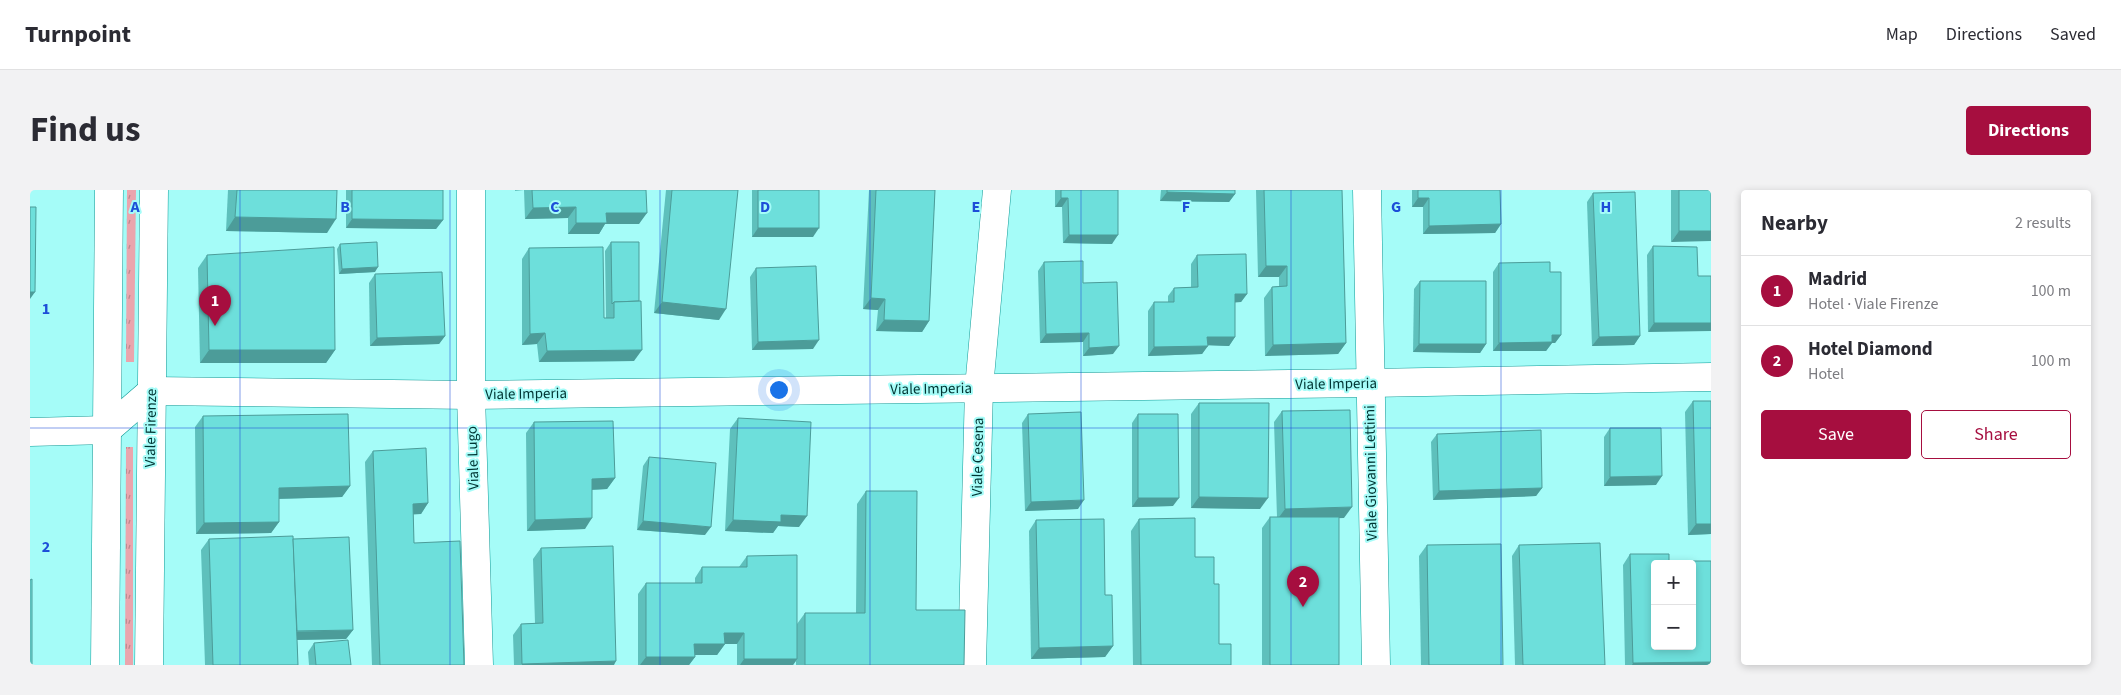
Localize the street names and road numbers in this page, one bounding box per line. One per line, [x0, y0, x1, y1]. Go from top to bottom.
street label: Viale Imperia [1295, 373, 1377, 395]
street label: Viale Imperia [890, 378, 972, 400]
street label: Viale Imperia [485, 383, 567, 405]
street label: Viale Firenze [140, 388, 162, 468]
street label: Viale Giovanni Lettimi [1359, 405, 1383, 541]
street label: Viale Cesena [967, 417, 989, 497]
street label: Viale Lugo [461, 426, 485, 490]

